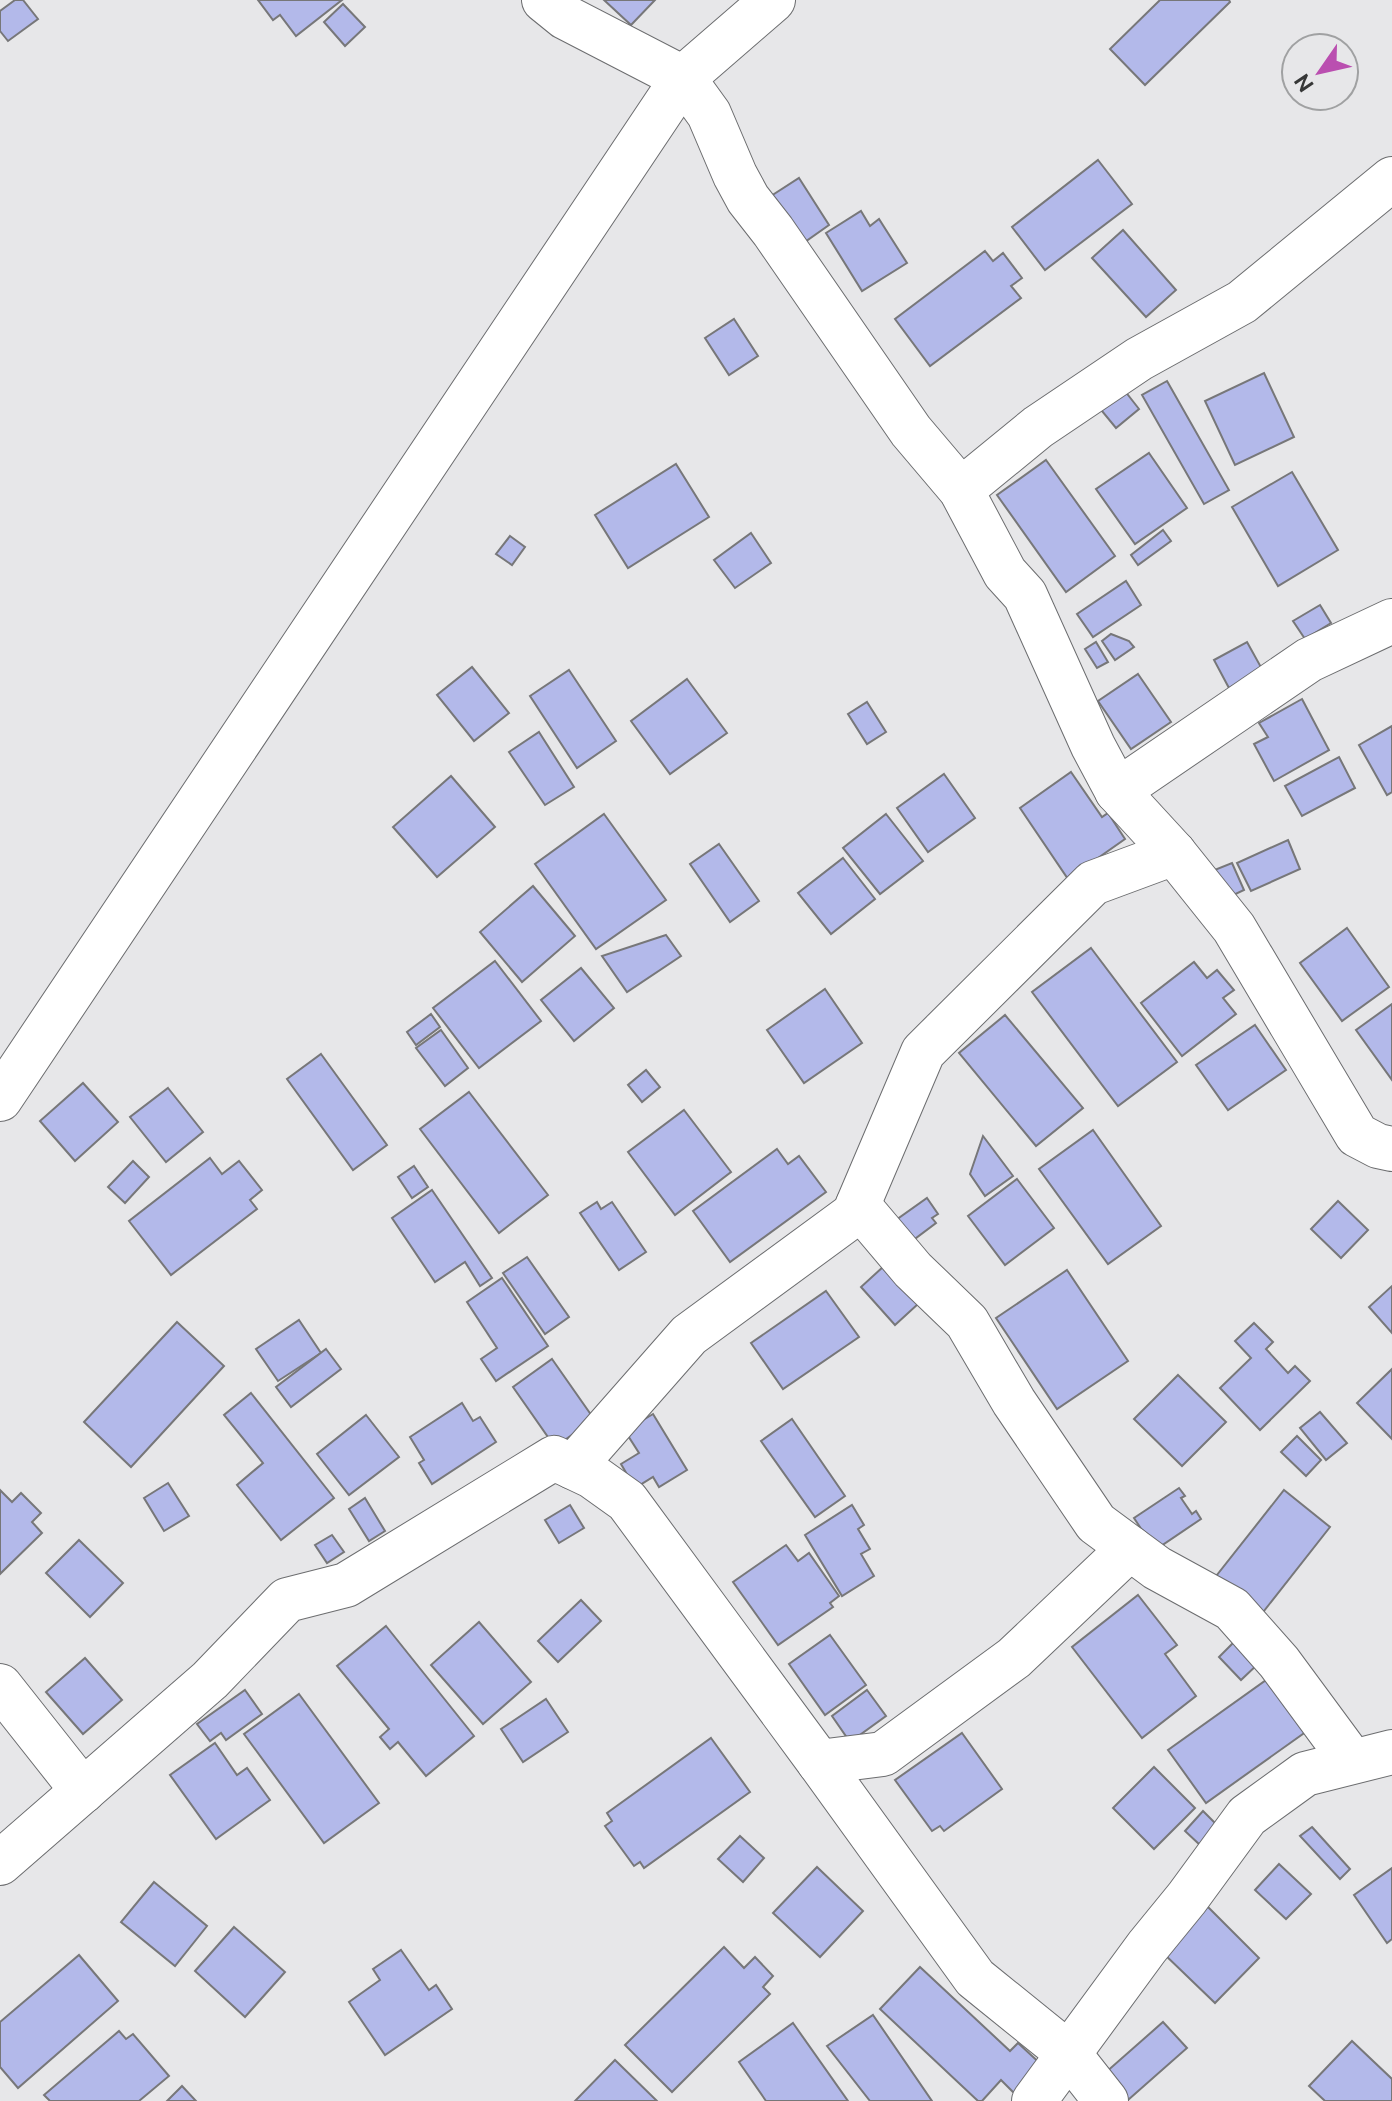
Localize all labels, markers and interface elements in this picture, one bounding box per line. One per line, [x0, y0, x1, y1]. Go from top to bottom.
north arrow [1280, 32, 1360, 112]
text: N [1288, 70, 1318, 97]

